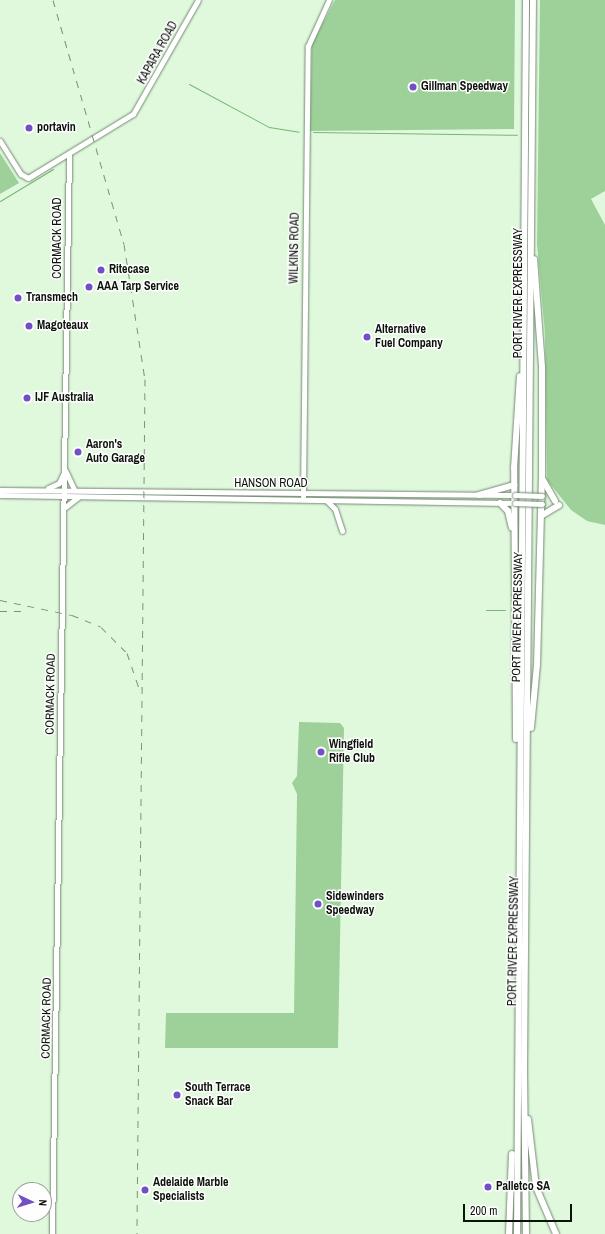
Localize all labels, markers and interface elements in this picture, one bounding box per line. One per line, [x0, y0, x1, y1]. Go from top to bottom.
street label: KAPARA ROAD [135, 19, 181, 87]
place label: Gillman Speedway [421, 80, 508, 94]
marker: Gillman Speedway [408, 82, 418, 92]
place label: portavin [37, 121, 76, 135]
marker: portavin [24, 123, 34, 133]
street label: CORMACK ROAD [51, 197, 65, 279]
street label: WILKINS ROAD [287, 212, 303, 284]
street label: PORT RIVER EXPRESSWAY [512, 228, 526, 358]
place label: Ritecase [109, 263, 149, 277]
marker: Ritecase [96, 265, 106, 275]
place label: AAA Tarp Service [97, 280, 179, 294]
marker: AAA Tarp Service [84, 282, 94, 292]
place label: Transmech [26, 291, 78, 305]
marker: Transmech [13, 293, 23, 303]
place label: Magoteaux [37, 319, 88, 333]
marker: Magoteaux [24, 321, 34, 331]
place label: Alternative Fuel Company [375, 323, 443, 351]
marker: Alternative Fuel Company [362, 332, 372, 342]
place label: IJF Australia [35, 391, 94, 405]
marker: IJF Australia [22, 393, 32, 403]
place label: Aaron's Auto Garage [86, 438, 145, 466]
marker: Aaron's Auto Garage [73, 447, 83, 457]
street label: HANSON ROAD [234, 477, 308, 491]
street label: PORT RIVER EXPRESSWAY [510, 552, 526, 682]
street label: CORMACK ROAD [43, 653, 59, 735]
place label: Wingfield Rifle Club [329, 738, 375, 766]
marker: Wingfield Rifle Club [316, 747, 326, 757]
street label: PORT RIVER EXPRESSWAY [506, 876, 522, 1006]
place label: Sidewinders Speedway [326, 890, 384, 918]
marker: Sidewinders Speedway [313, 899, 323, 909]
street label: CORMACK ROAD [39, 977, 55, 1059]
place label: South Terrace Snack Bar [185, 1081, 250, 1109]
marker: South Terrace Snack Bar [172, 1090, 182, 1100]
place label: Adelaide Marble Specialists [153, 1176, 228, 1204]
place label: Palletco SA [496, 1180, 550, 1194]
north arrow [12, 1182, 52, 1222]
marker: Palletco SA [483, 1182, 493, 1192]
marker: Adelaide Marble Specialists [140, 1185, 150, 1195]
scale bar [465, 1196, 574, 1222]
text: N [36, 1199, 50, 1206]
text: 200 m [470, 1203, 497, 1219]

